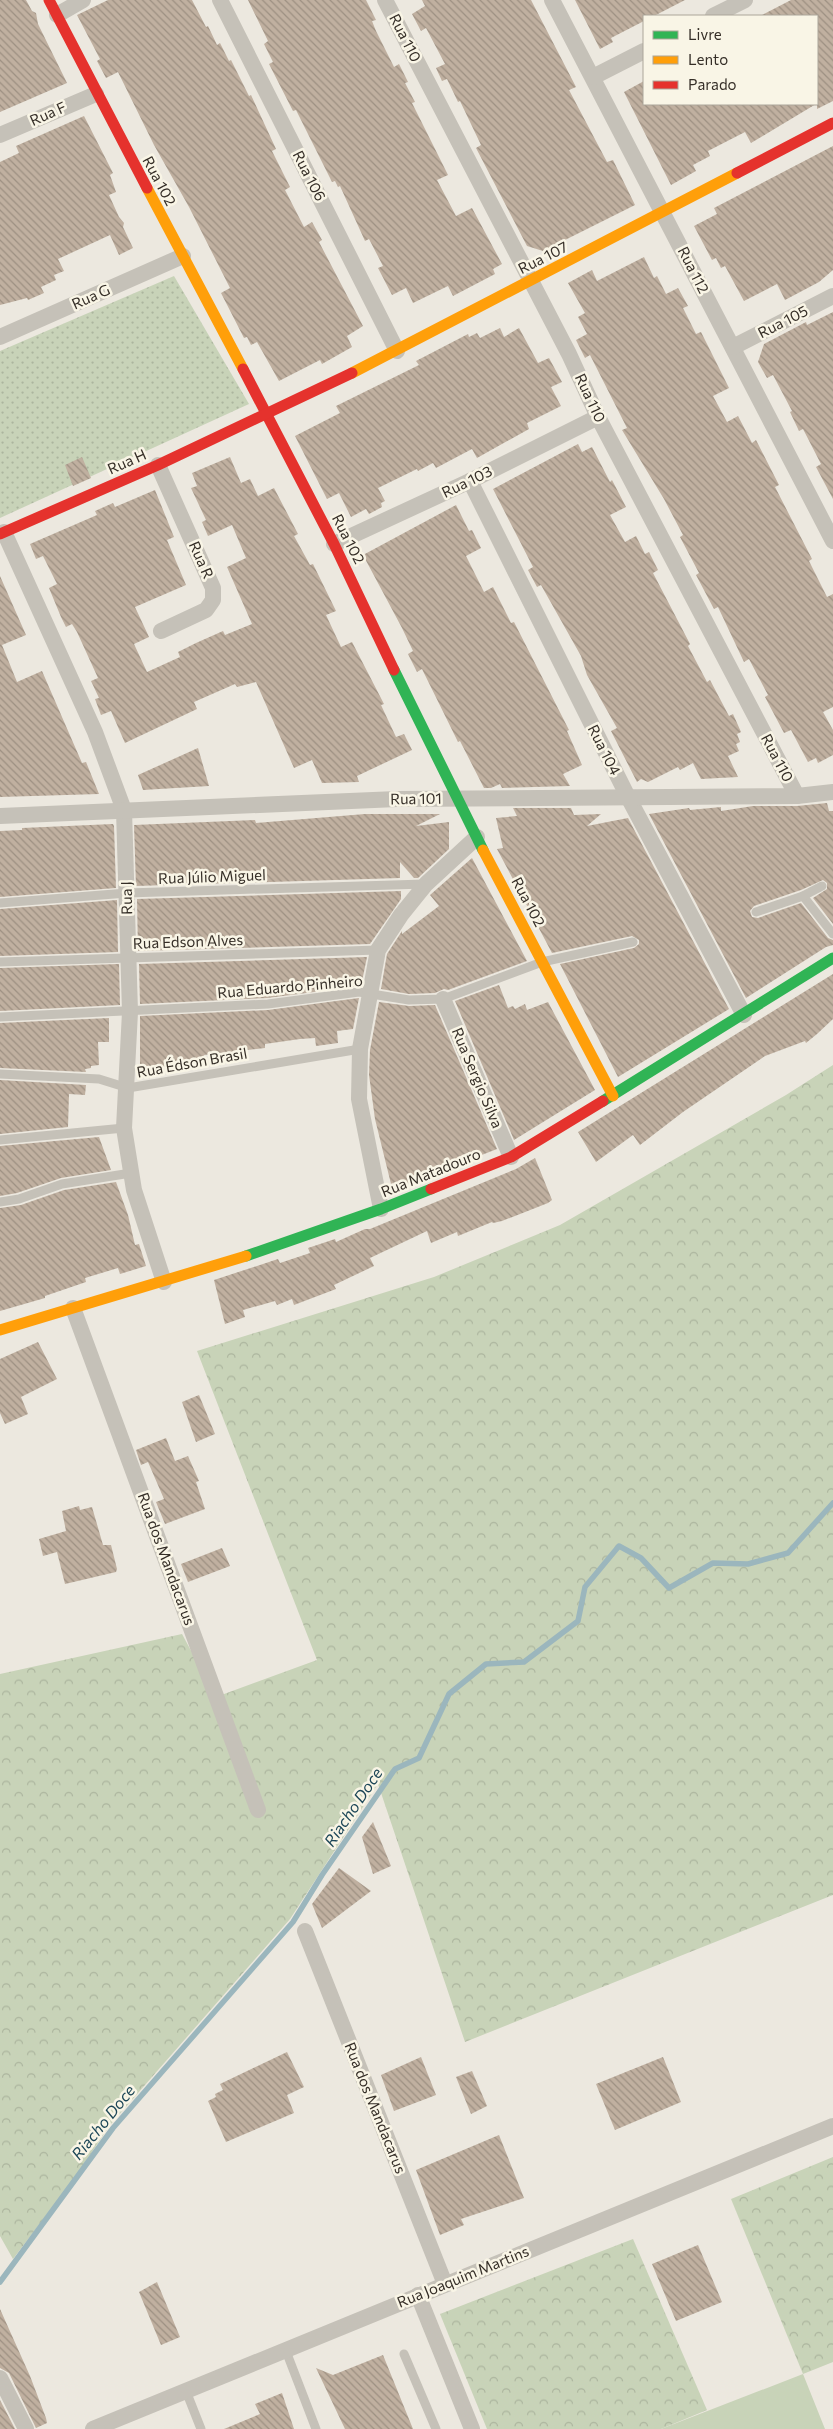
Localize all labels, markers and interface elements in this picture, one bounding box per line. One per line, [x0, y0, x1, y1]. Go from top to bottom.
street label: Rua 110 [386, 10, 426, 65]
legend [643, 15, 818, 105]
text: Livre [688, 25, 722, 43]
text: Lento [688, 50, 728, 68]
text: Parado [688, 75, 737, 93]
street label: Rua F [27, 97, 68, 129]
street label: Rua 106 [290, 147, 330, 204]
street label: Rua 102 [139, 153, 180, 208]
street label: Rua 107 [515, 237, 570, 277]
street label: Rua 112 [674, 243, 713, 296]
street label: Rua G [69, 280, 113, 312]
street label: Rua 105 [754, 301, 811, 341]
street label: Rua 110 [572, 370, 610, 425]
street label: Rua H [105, 445, 149, 478]
street label: Rua 103 [438, 461, 495, 501]
street label: Rua 102 [329, 511, 369, 566]
street label: Rua R [186, 538, 218, 581]
street label: Rua 104 [585, 721, 625, 778]
street label: Rua 110 [758, 730, 798, 785]
street label: Rua 101 [390, 789, 442, 807]
street label: Rua Júlio Miguel [158, 865, 266, 887]
street label: Rua 102 [508, 874, 549, 929]
street label: Rua J [117, 881, 135, 915]
street label: Rua Edson Alves [133, 930, 244, 952]
street label: Rua Eduardo Pinheiro [216, 971, 363, 1001]
street label: Rua Sergio Silva [449, 1025, 507, 1131]
street label: Rua Édson Brasil [135, 1042, 248, 1081]
street label: Rua Matadouro [378, 1144, 483, 1200]
street label: Rua dos Mandacarus [135, 1490, 199, 1628]
water label: Riacho Doce [319, 1763, 386, 1850]
street label: Rua dos Mandacarus [341, 2039, 411, 2176]
water label: Riacho Doce [67, 2080, 139, 2163]
street label: Rua Joaquim Martins [394, 2241, 531, 2311]

